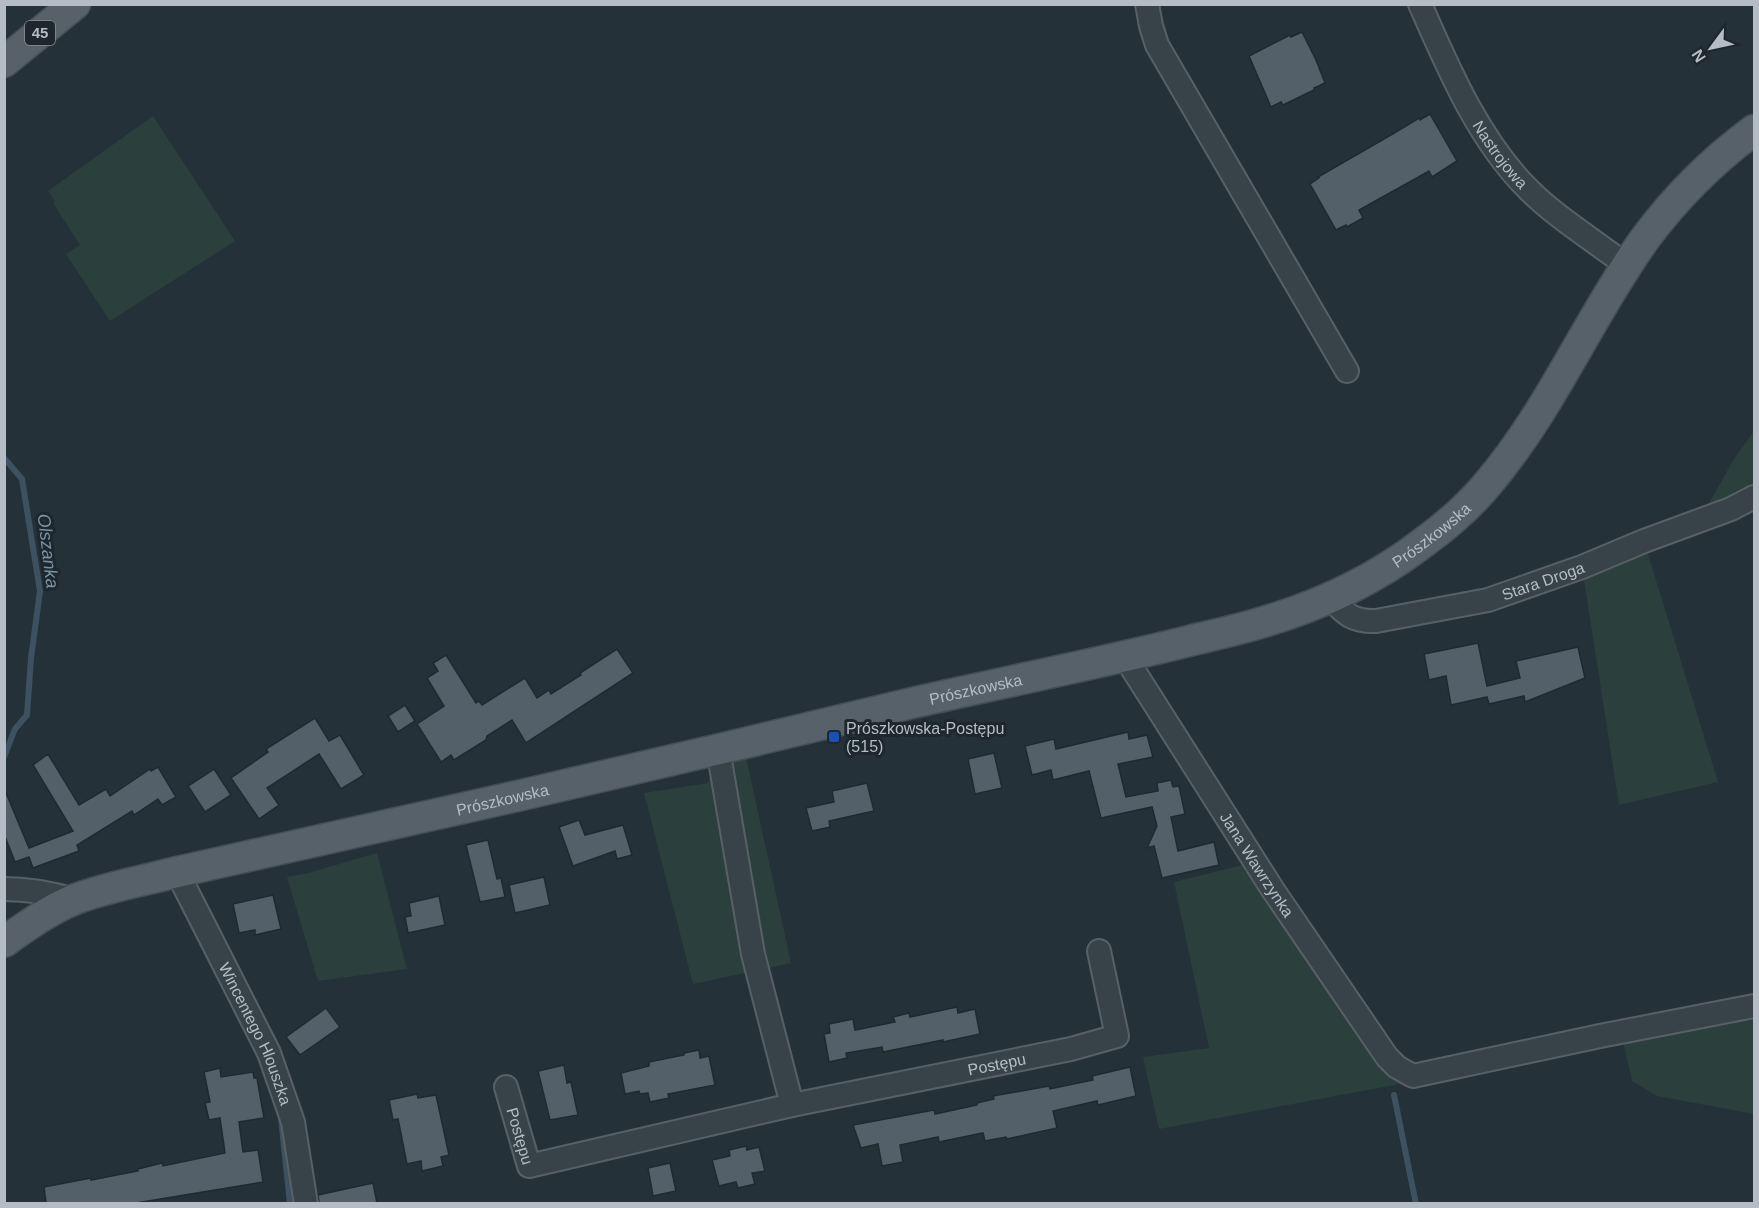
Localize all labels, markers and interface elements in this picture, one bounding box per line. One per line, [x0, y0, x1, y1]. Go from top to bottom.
north arrow [1681, 18, 1741, 78]
road number: 45 [25, 21, 55, 45]
text: N [1689, 46, 1709, 65]
street label: Nastrojowa [1469, 118, 1531, 192]
street label: Prószkowska [1389, 500, 1474, 571]
water label: Olszanka [34, 513, 62, 589]
street label: Stara Droga [1500, 559, 1587, 603]
street label: Prószkowska [928, 671, 1024, 708]
place label: Prószkowska-Postępu (515) [846, 720, 1004, 755]
marker: Prószkowska-Postępu (515) [827, 730, 841, 744]
street label: Prószkowska [455, 781, 550, 819]
street label: Jana Wawrzynka [1217, 809, 1297, 920]
street label: Wincentego Hlouszka [215, 960, 294, 1107]
street label: Postępu [966, 1050, 1027, 1079]
street label: Postępu [503, 1106, 536, 1167]

